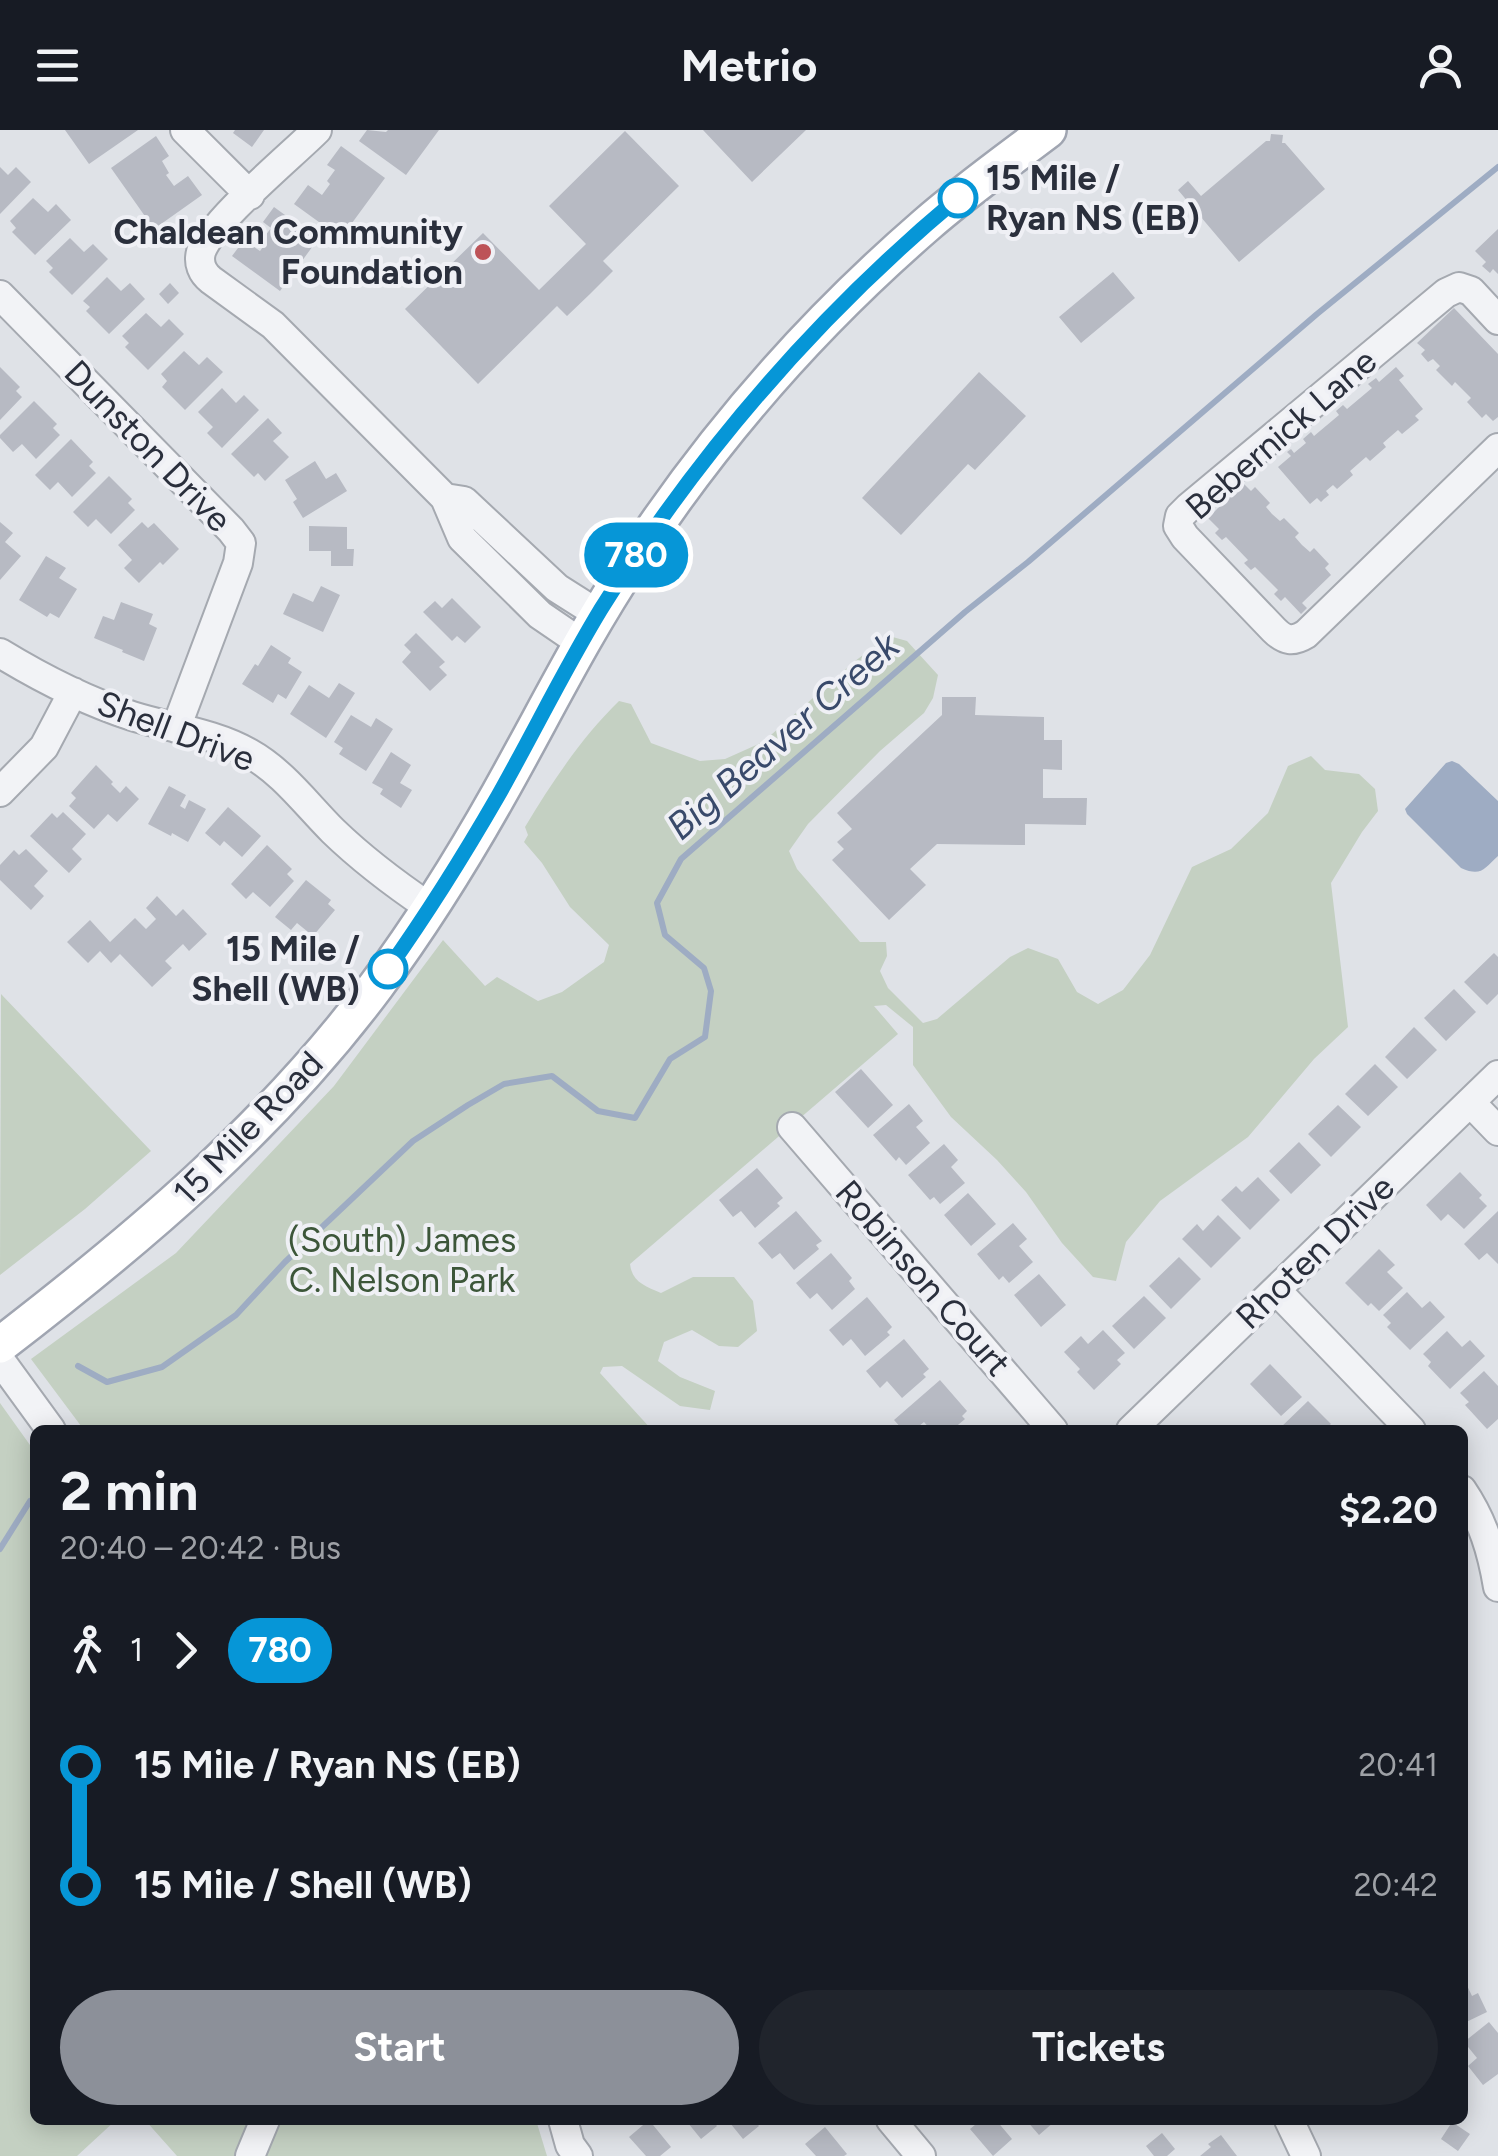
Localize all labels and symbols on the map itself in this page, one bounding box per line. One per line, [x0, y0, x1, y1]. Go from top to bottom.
place label: 15 Mile / Ryan NS (EB) [986, 157, 1200, 239]
marker: 15 Mile / Ryan NS (EB) [939, 179, 977, 217]
place label: Chaldean Community Foundation [113, 211, 464, 293]
marker: Chaldean Community Foundation [472, 241, 494, 263]
street label: Bebernick Lane [1177, 340, 1385, 528]
street label: Dunston Drive [56, 352, 240, 540]
line badge: 780 [578, 522, 694, 588]
water label: Big Beaver Creek [657, 622, 910, 849]
street label: Shell Drive [91, 682, 261, 780]
place label: 15 Mile / Shell (WB) [191, 928, 360, 1010]
marker: 15 Mile / Shell (WB) [369, 950, 407, 988]
street label: 15 Mile Road [164, 1043, 332, 1213]
street label: Rhoten Drive [1227, 1166, 1403, 1338]
street label: Robinson Court [827, 1172, 1019, 1384]
park label: (South) James C. Nelson Park [288, 1219, 516, 1301]

